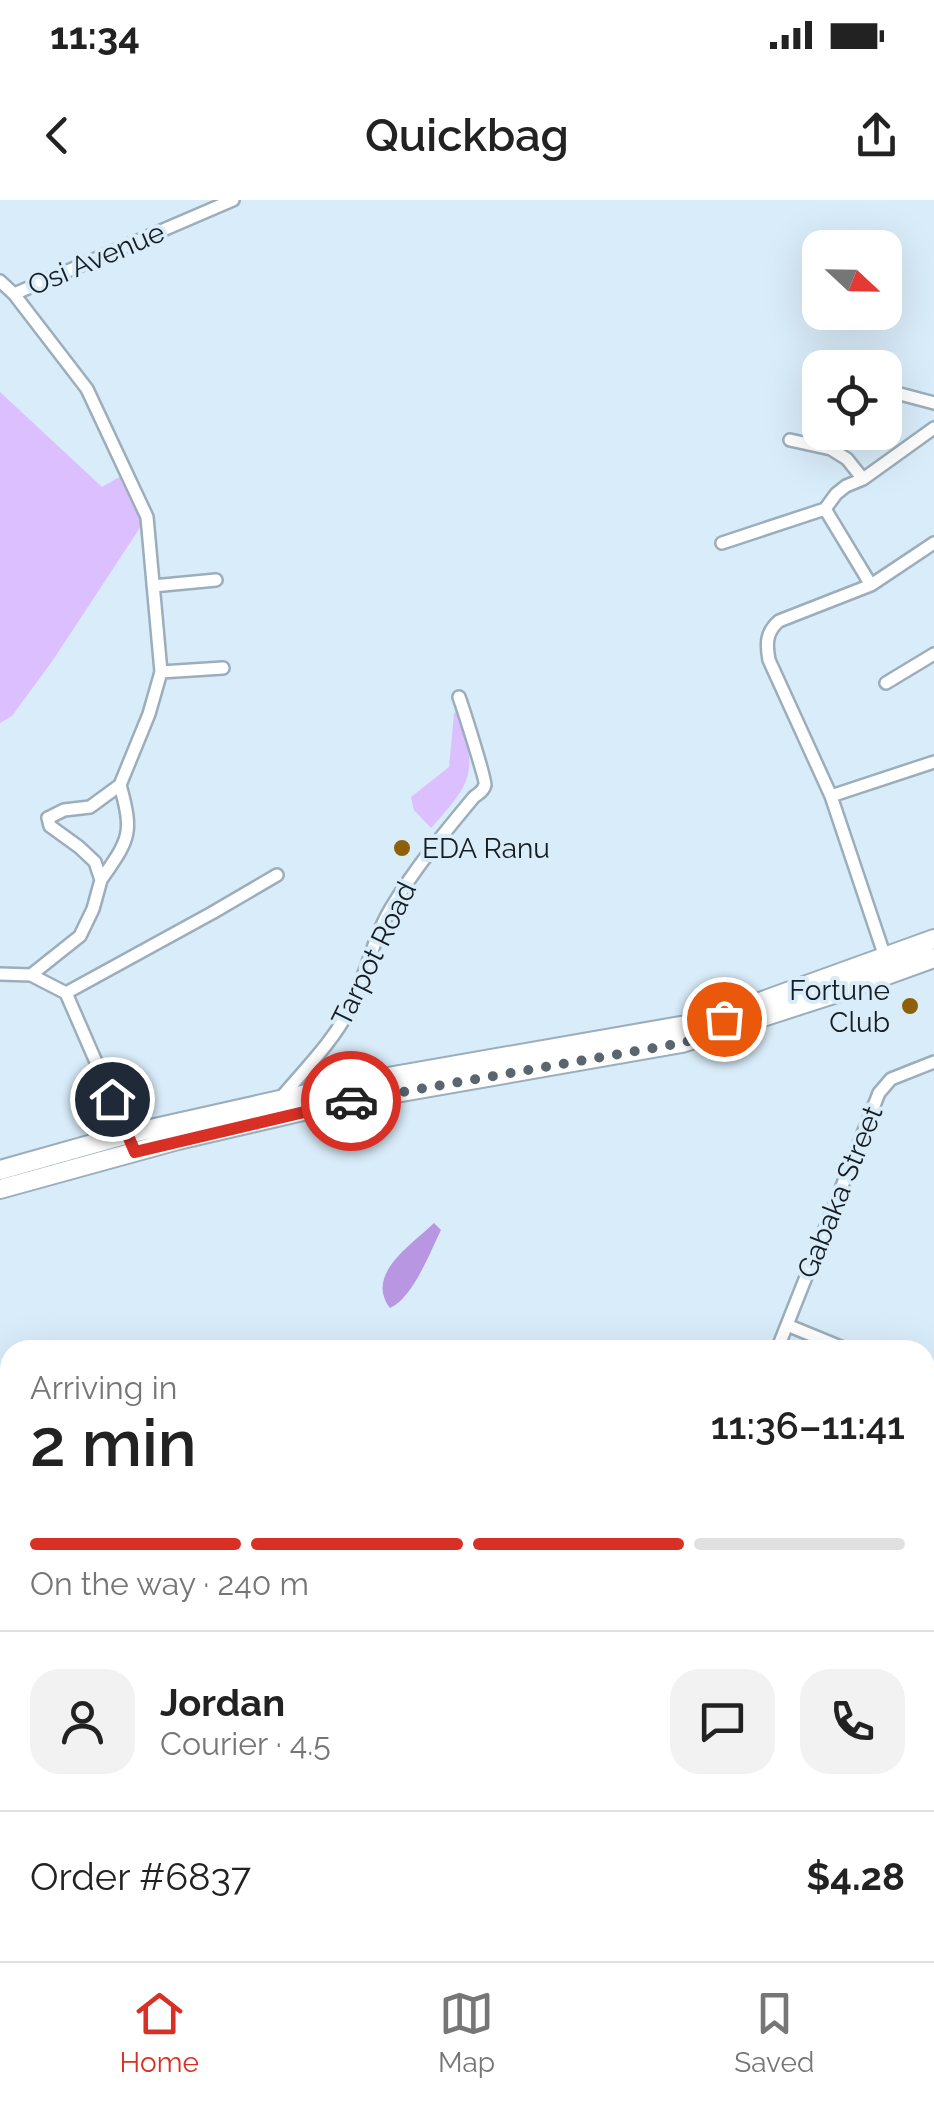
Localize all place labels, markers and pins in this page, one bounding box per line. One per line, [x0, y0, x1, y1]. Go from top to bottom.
place label: EDA Ranu [422, 832, 550, 865]
marker: EDA Ranu [391, 837, 413, 859]
place label: Fortune Club [789, 974, 890, 1039]
pin [682, 977, 767, 1062]
marker: Fortune Club [899, 995, 921, 1017]
pin [70, 1057, 155, 1142]

